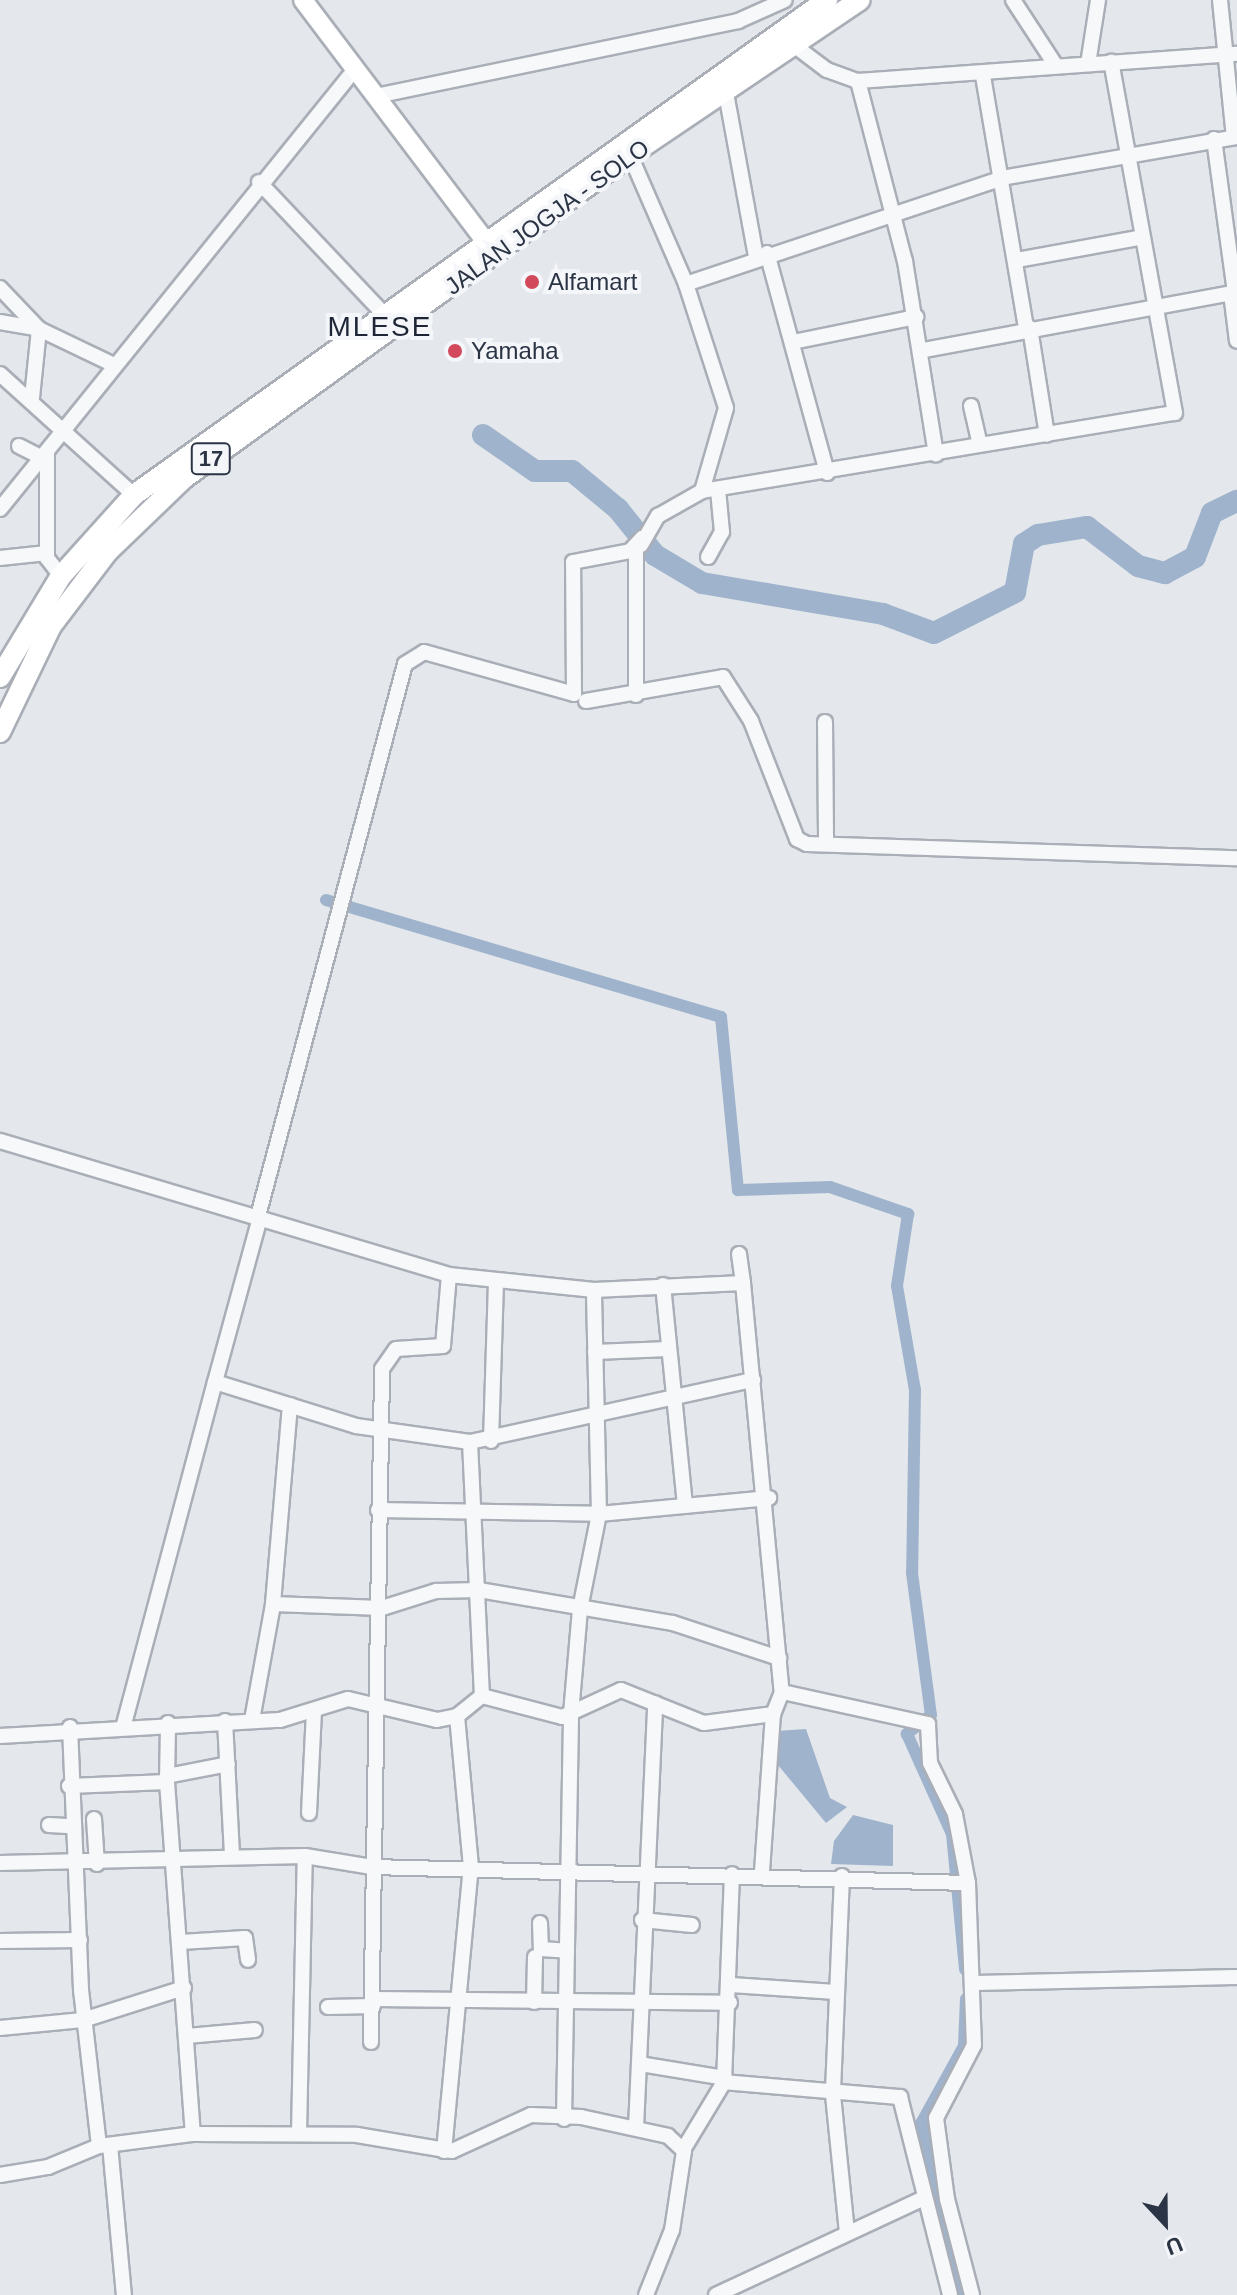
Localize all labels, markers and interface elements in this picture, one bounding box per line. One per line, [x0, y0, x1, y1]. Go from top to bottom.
street label: JALAN JOGJA - SOLO [439, 133, 655, 301]
place label: Alfamart [548, 268, 637, 296]
marker: Alfamart [523, 273, 541, 291]
district label: MLESE [328, 310, 432, 344]
place label: Yamaha [471, 337, 559, 365]
marker: Yamaha [446, 342, 464, 360]
road number: 17 [189, 441, 233, 477]
north arrow [1125, 2183, 1205, 2263]
text: U [1162, 2231, 1186, 2260]

